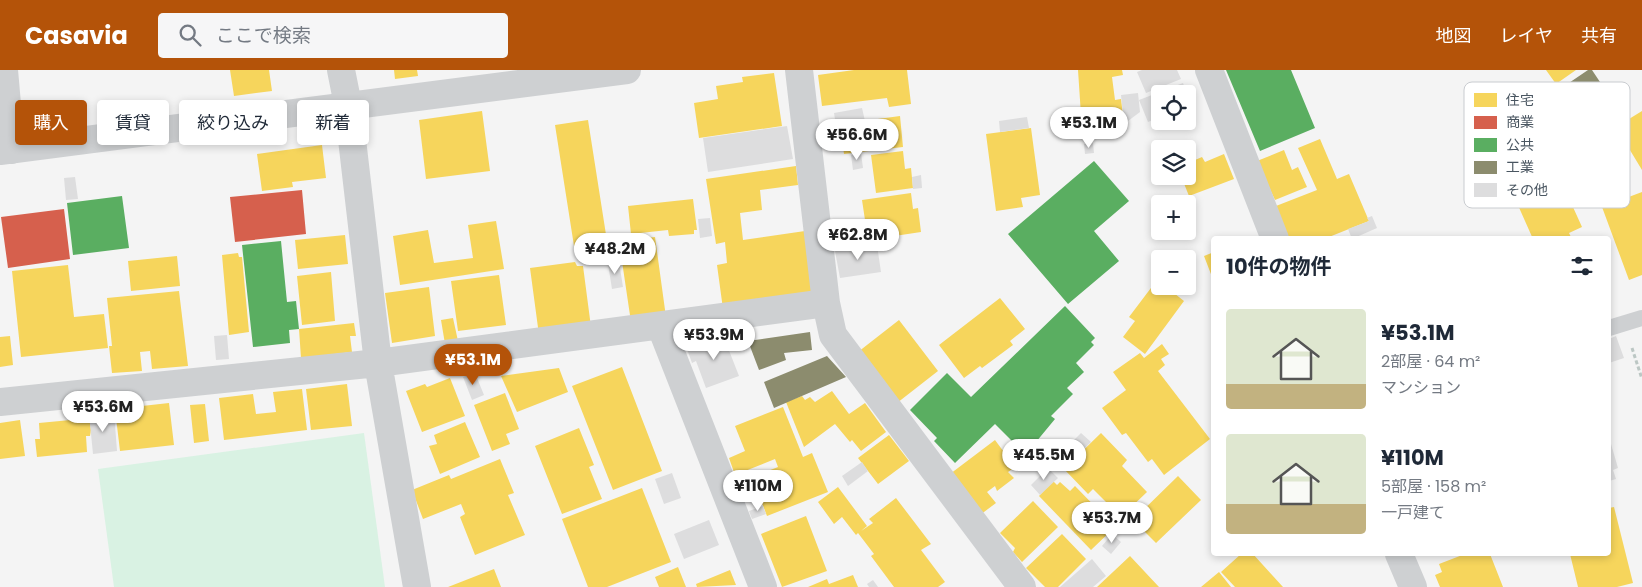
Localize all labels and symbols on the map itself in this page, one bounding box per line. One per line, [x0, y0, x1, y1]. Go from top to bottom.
legend [1464, 82, 1630, 208]
text: 住宅 [1506, 90, 1534, 110]
pin: ¥53.1M [1048, 106, 1130, 149]
text: 商業 [1506, 112, 1534, 132]
pin: ¥56.6M [816, 118, 898, 161]
text: 公共 [1506, 135, 1534, 155]
text: 工業 [1506, 157, 1534, 177]
text: その他 [1506, 180, 1548, 200]
pin: ¥62.8M [817, 218, 899, 261]
pin: ¥48.2M [574, 232, 656, 275]
pin: ¥53.9M [673, 318, 755, 361]
pin: ¥53.1M [432, 344, 514, 386]
pin: ¥53.6M [62, 390, 144, 433]
pin: ¥45.5M [1003, 438, 1085, 481]
pin: ¥110M [723, 470, 793, 512]
pin: ¥53.7M [1071, 502, 1153, 544]

